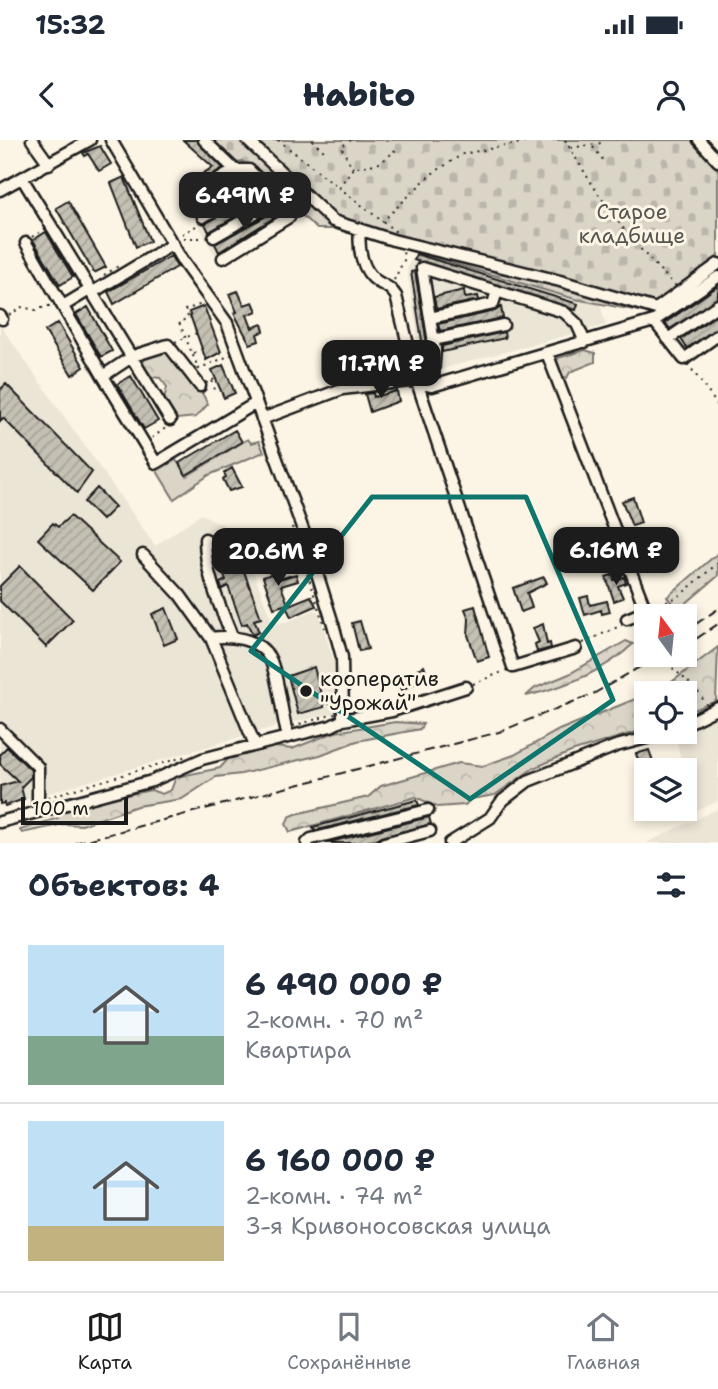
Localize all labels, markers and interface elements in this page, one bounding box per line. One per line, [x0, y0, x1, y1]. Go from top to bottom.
text: 15:32 [35, 7, 105, 42]
text: Habito [303, 73, 415, 116]
icon: back [28, 76, 66, 114]
icon: person [652, 76, 690, 114]
pin: 6.49M ₽ [180, 172, 310, 232]
text: 6.49M ₽ [195, 180, 295, 210]
park label: Старое кладбище [579, 198, 685, 250]
pin: 11.7M ₽ [316, 341, 446, 400]
text: 11.7M ₽ [337, 348, 425, 378]
pin: 20.6M ₽ [213, 528, 343, 588]
pin: 6.16M ₽ [551, 528, 681, 587]
text: 6.16M ₽ [569, 535, 663, 565]
text: 20.6M ₽ [228, 536, 328, 566]
north arrow [634, 604, 696, 667]
map controls [634, 604, 697, 821]
place label: кооператив "Урожай" [320, 665, 439, 717]
button: locate [634, 681, 697, 744]
marker: кооператив "Урожай" [298, 683, 314, 699]
button: layers [634, 758, 697, 821]
scale bar [21, 794, 128, 826]
text: 100 m [32, 796, 89, 821]
text: Объектов: 4 [28, 865, 220, 906]
icon: filters [652, 866, 690, 904]
text: 6 490 000 ₽ [245, 964, 443, 1005]
icon: home [84, 973, 168, 1057]
text: 2-комн. · 70 m² [245, 1005, 424, 1035]
text: Квартира [245, 1035, 351, 1065]
text: 6 160 000 ₽ [245, 1140, 436, 1181]
icon: home [84, 1149, 168, 1233]
text: 2-комн. · 74 m² [245, 1181, 423, 1211]
text: 3-я Кривоносовская улица [245, 1211, 551, 1241]
tab: Карта [78, 1308, 132, 1375]
tab: Сохранённые [287, 1308, 411, 1375]
tab: Главная [567, 1308, 640, 1375]

